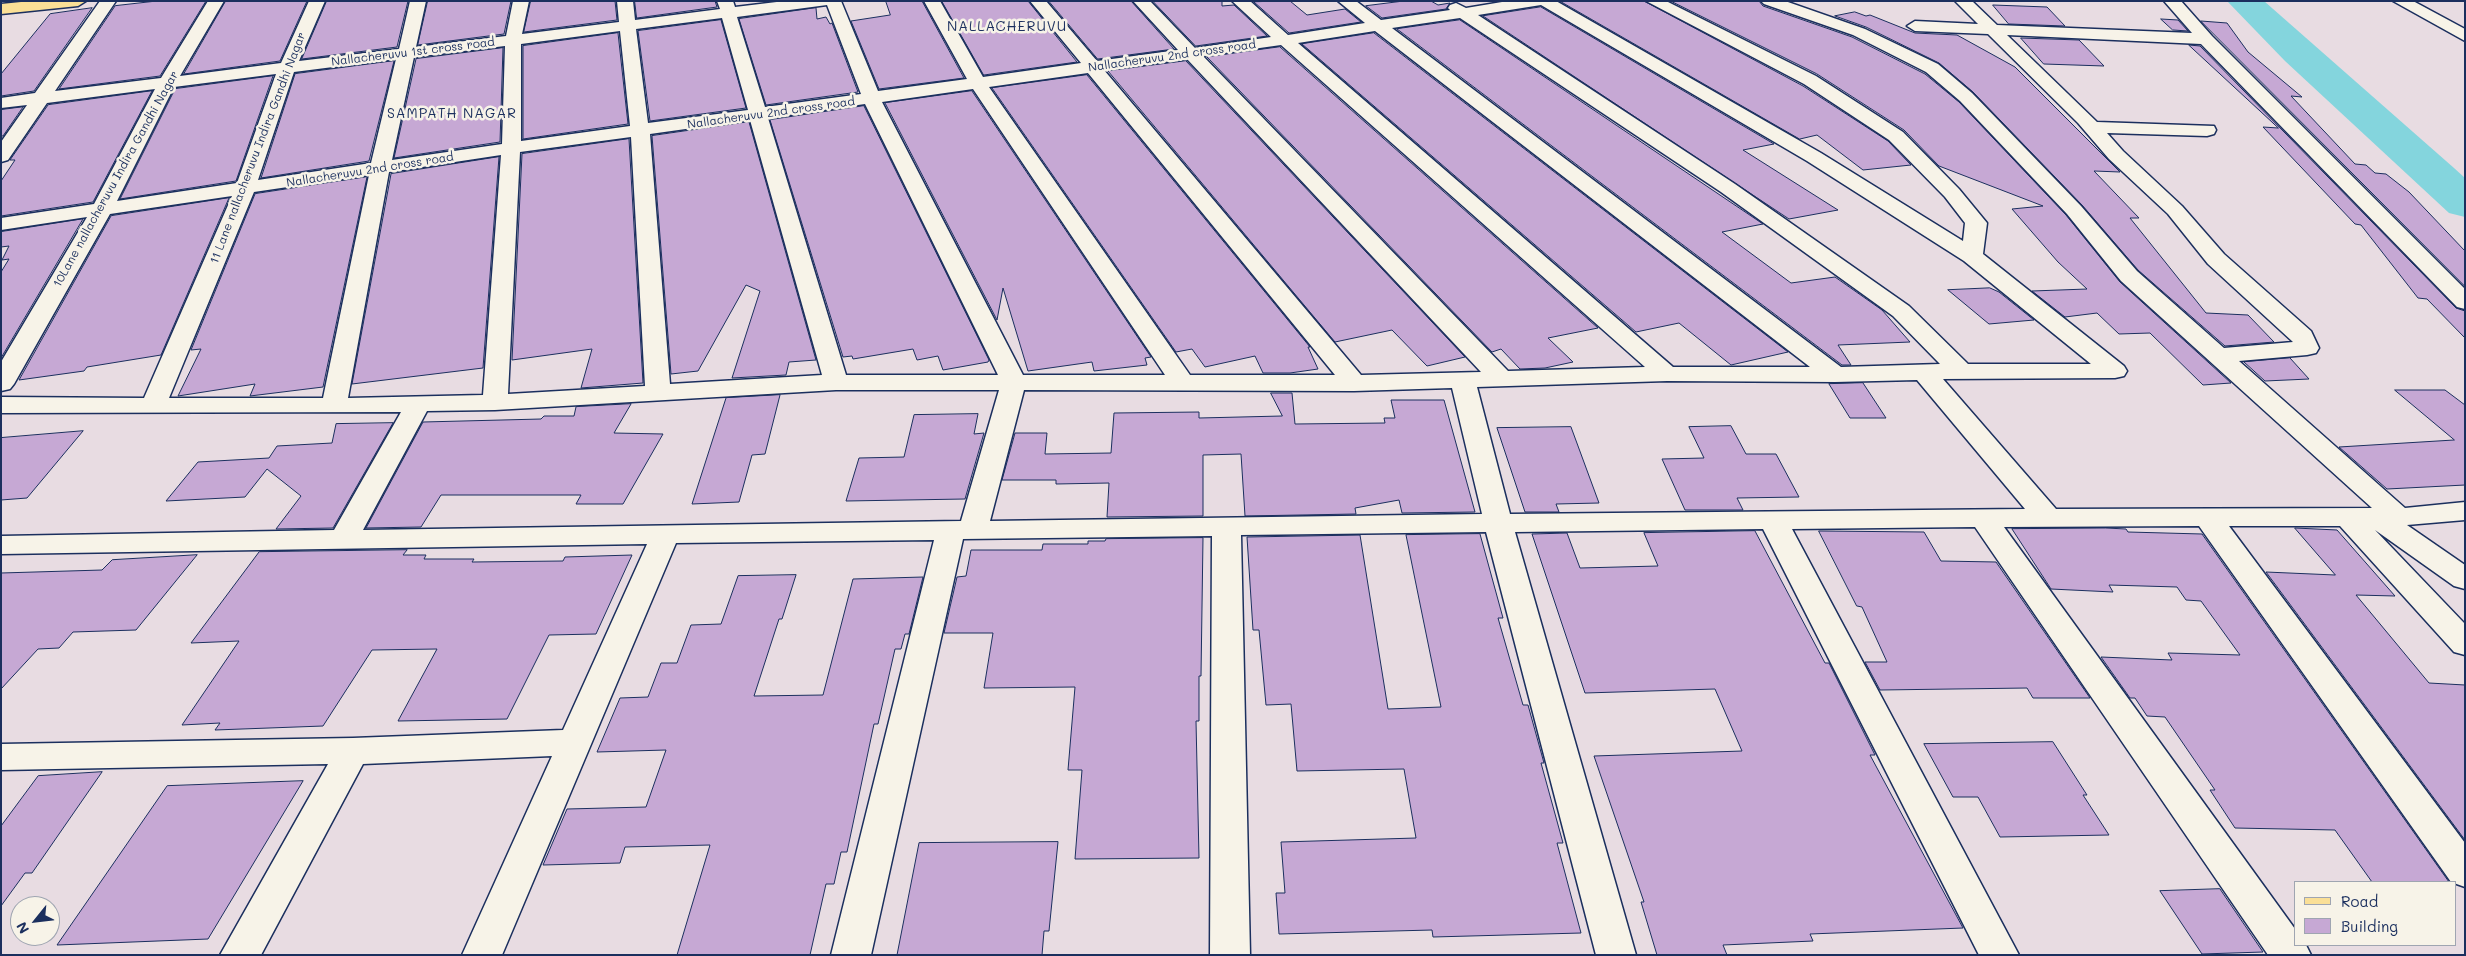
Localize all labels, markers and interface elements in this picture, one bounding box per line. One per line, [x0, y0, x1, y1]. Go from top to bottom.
district label: NALLACHERUVU [945, 19, 1069, 35]
street label: 11 Lane nallacheruvu Indira Gandhi Nagar [207, 30, 309, 266]
street label: Nallacheruvu 1st cross road [330, 35, 496, 69]
street label: Nallacheruvu 2nd cross road [1087, 37, 1257, 75]
street label: 10Lane nallacheruvu Indira Gandhi Nagar [50, 68, 182, 290]
street label: Nallacheruvu 2nd cross road [686, 94, 856, 132]
district label: SAMPATH NAGAR [385, 106, 519, 122]
street label: Nallacheruvu 2nd cross road [285, 150, 455, 190]
legend [2294, 881, 2456, 946]
text: Road [2341, 891, 2378, 911]
north arrow [10, 896, 60, 946]
text: Building [2341, 916, 2398, 936]
text: N [11, 919, 33, 937]

